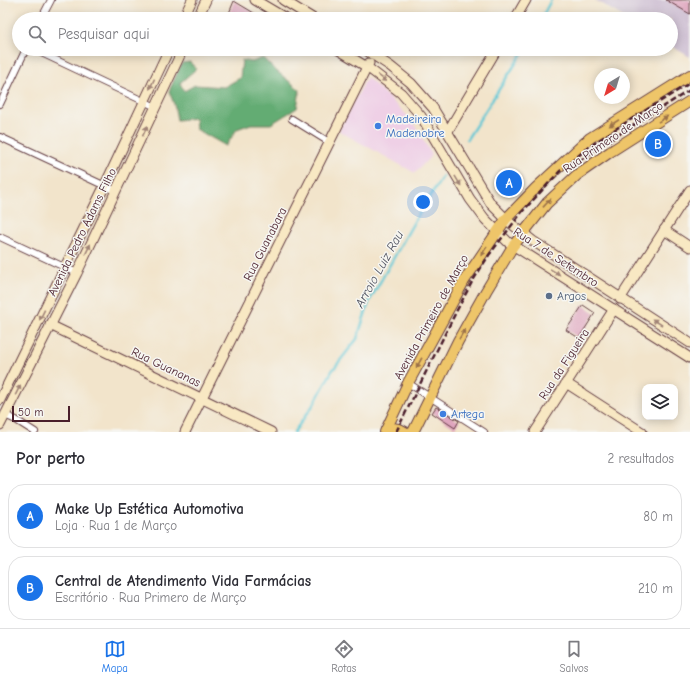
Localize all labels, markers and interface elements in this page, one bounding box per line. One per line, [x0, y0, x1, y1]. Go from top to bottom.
search box [12, 12, 678, 56]
icon: search [26, 23, 48, 45]
text: Pesquisar aqui [58, 25, 150, 43]
north arrow [594, 68, 630, 104]
one-way arrow [376, 73, 387, 82]
one-way arrow [149, 79, 155, 90]
street label: Rua Primero de Março [560, 98, 666, 176]
place label: Madeireira Madenobre [386, 112, 445, 140]
one-way arrow [657, 115, 669, 122]
one-way arrow [608, 119, 619, 126]
marker: Madeireira Madenobre [373, 121, 383, 131]
one-way arrow [142, 126, 148, 137]
pin: B [645, 129, 671, 159]
street label: Avenida Pedro Adams Filho [45, 166, 119, 298]
pin: A [496, 168, 522, 198]
one-way arrow [455, 175, 462, 187]
your location [413, 192, 433, 212]
one-way arrow [542, 199, 551, 208]
street label: Rua Guanabara [240, 205, 290, 283]
street label: Rua 7 de Setembro [511, 224, 601, 290]
water label: Arroio Luiz Rau [351, 228, 406, 311]
one-way arrow [85, 243, 92, 254]
one-way arrow [480, 246, 488, 256]
street label: Avenida Primeiro de Março [391, 252, 471, 382]
one-way arrow [550, 268, 560, 276]
place label: Argos [557, 289, 586, 303]
marker: Argos [544, 291, 554, 301]
one-way arrow [39, 309, 45, 321]
one-way arrow [652, 318, 662, 326]
street label: Rua da Figueira [536, 326, 592, 402]
one-way arrow [458, 328, 465, 340]
street label: Rua Guananas [129, 344, 203, 390]
one-way arrow [415, 358, 422, 369]
one-way arrow [14, 384, 21, 396]
map controls [642, 384, 678, 420]
button: layers [642, 384, 678, 420]
scale bar [12, 404, 70, 423]
text: 50 m [18, 406, 43, 419]
place label: Artega [451, 407, 484, 421]
marker: Artega [438, 409, 448, 419]
text: Por perto [16, 449, 85, 468]
text: 2 resultados [607, 451, 674, 466]
text: Make Up Estética Automotiva [55, 500, 244, 518]
text: A [26, 509, 34, 524]
text: 80 m [643, 509, 673, 524]
text: Loja · Rua 1 de Março [55, 518, 177, 533]
text: Central de Atendimento Vida Farmácias [55, 572, 311, 590]
text: B [26, 581, 34, 596]
text: 210 m [638, 581, 673, 596]
text: Escritório · Rua Primero de Março [55, 590, 246, 605]
tab: Mapa [102, 638, 128, 675]
tab: Rotas [331, 638, 356, 675]
tab: Salvos [560, 638, 588, 675]

